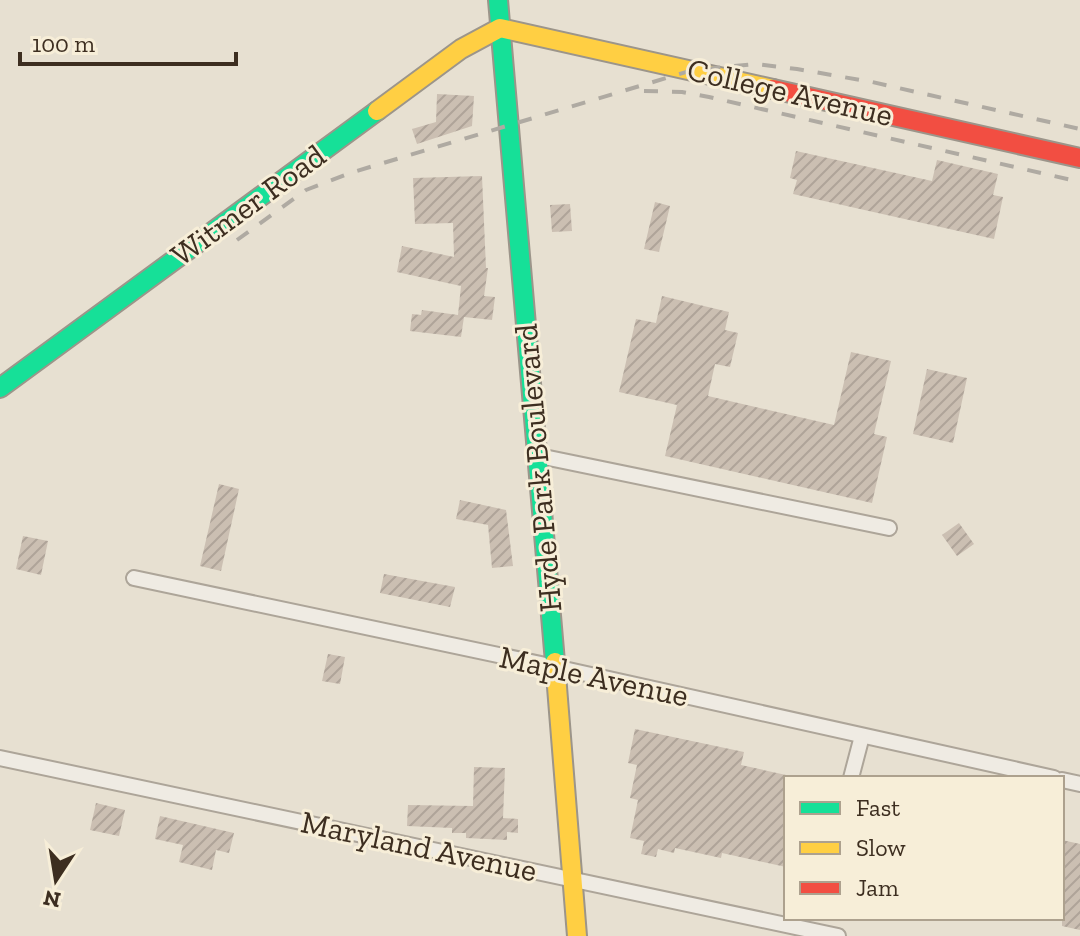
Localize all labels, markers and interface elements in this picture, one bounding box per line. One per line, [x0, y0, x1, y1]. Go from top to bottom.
scale bar [20, 16, 236, 66]
text: 100 m [32, 29, 95, 58]
street label: College Avenue [684, 50, 896, 134]
street label: Witmer Road [163, 136, 333, 274]
street label: Hyde Park Boulevard [506, 322, 570, 614]
street label: Maple Avenue [496, 637, 692, 715]
legend [784, 776, 1064, 920]
text: Fast [856, 793, 900, 822]
street label: Maryland Avenue [298, 802, 540, 890]
text: Slow [856, 833, 906, 862]
north arrow [16, 840, 96, 920]
text: Jam [856, 873, 899, 902]
text: N [41, 884, 63, 914]

